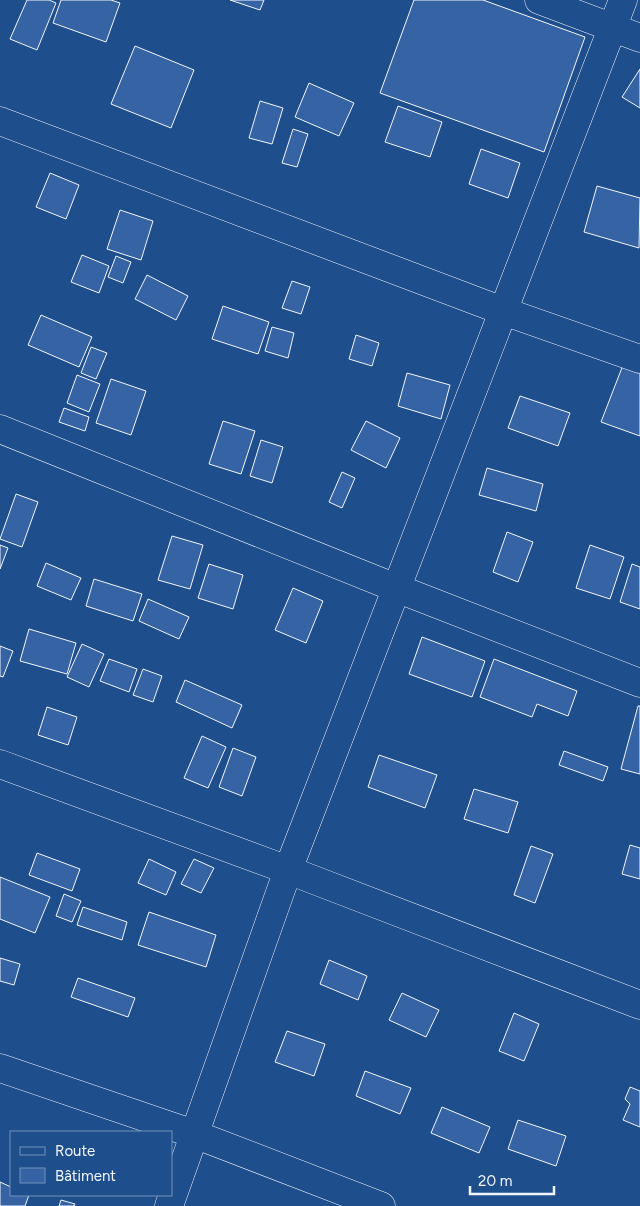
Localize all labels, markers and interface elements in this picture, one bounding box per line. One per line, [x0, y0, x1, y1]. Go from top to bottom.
legend [10, 1131, 172, 1196]
text: Route [55, 1142, 95, 1160]
scale bar [470, 1164, 554, 1196]
text: Bâtiment [55, 1167, 116, 1185]
text: 20 m [478, 1172, 512, 1190]

